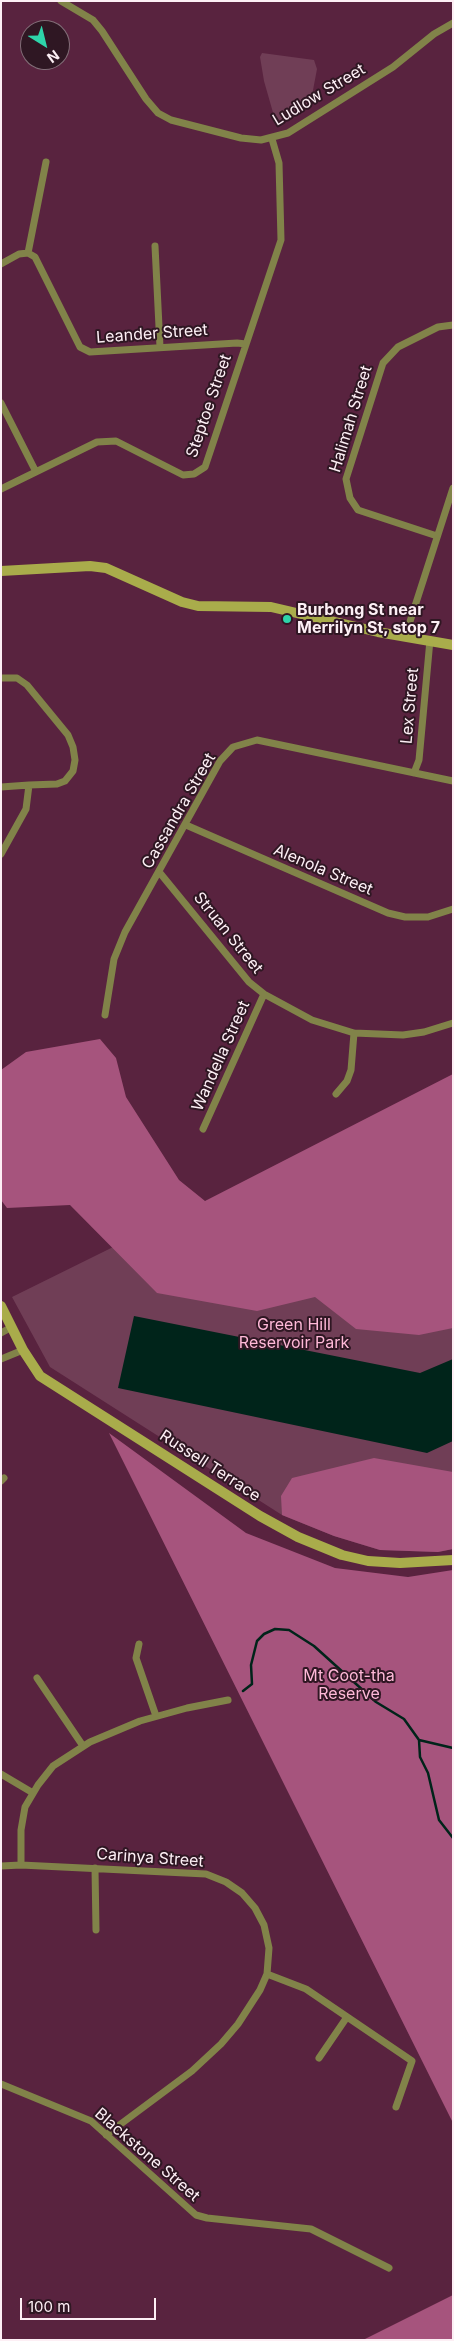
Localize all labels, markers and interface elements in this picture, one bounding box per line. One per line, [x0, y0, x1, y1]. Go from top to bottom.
north arrow [20, 20, 70, 70]
text: N [44, 47, 63, 67]
street label: Ludlow Street [269, 60, 369, 130]
street label: Leander Street [96, 321, 208, 347]
street label: Steptoe Street [182, 352, 236, 460]
street label: Halimah Street [326, 363, 376, 475]
place label: Burbong St near Merrilyn St, stop 7 [297, 600, 440, 638]
marker: Burbong St near Merrilyn St, stop 7 [281, 613, 293, 625]
street label: Lex Street [397, 667, 423, 745]
street label: Cassandra Street [138, 750, 220, 872]
street label: Alenola Street [271, 840, 375, 900]
street label: Struan Street [189, 888, 267, 978]
street label: Wandella Street [188, 998, 254, 1114]
park label: Green Hill Reservoir Park [239, 1315, 349, 1353]
street label: Russell Terrace [156, 1426, 264, 1506]
park label: Mt Coot-tha Reserve [303, 1666, 395, 1704]
street label: Carinya Street [96, 1845, 204, 1871]
street label: Blackstone Street [91, 2104, 203, 2206]
scale bar [22, 2288, 159, 2320]
text: 100 m [28, 2297, 70, 2316]

